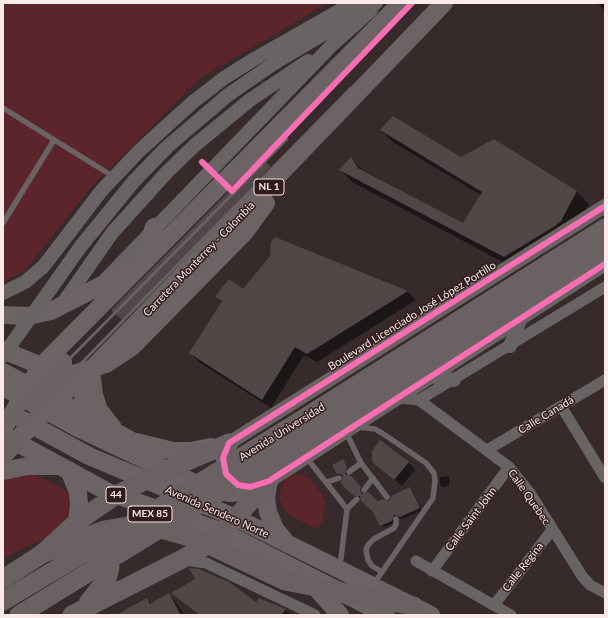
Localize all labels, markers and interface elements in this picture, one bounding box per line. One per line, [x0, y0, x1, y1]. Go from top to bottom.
road number: NL 1 [254, 179, 284, 195]
street label: Carretera Monterrey - Colombia [140, 199, 258, 319]
street label: Boulevard Licenciado José López Portillo [326, 259, 498, 373]
street label: Calle Canadá [516, 393, 576, 437]
street label: Avenida Universidad [237, 400, 327, 464]
street label: Calle Quebec [505, 467, 553, 527]
street label: Avenida Sendero Norte [163, 483, 271, 541]
street label: Calle Saint John [443, 485, 499, 553]
road number: 44 [106, 487, 126, 503]
road number: MEX 85 [128, 506, 172, 522]
street label: Calle Regina [500, 540, 546, 594]

